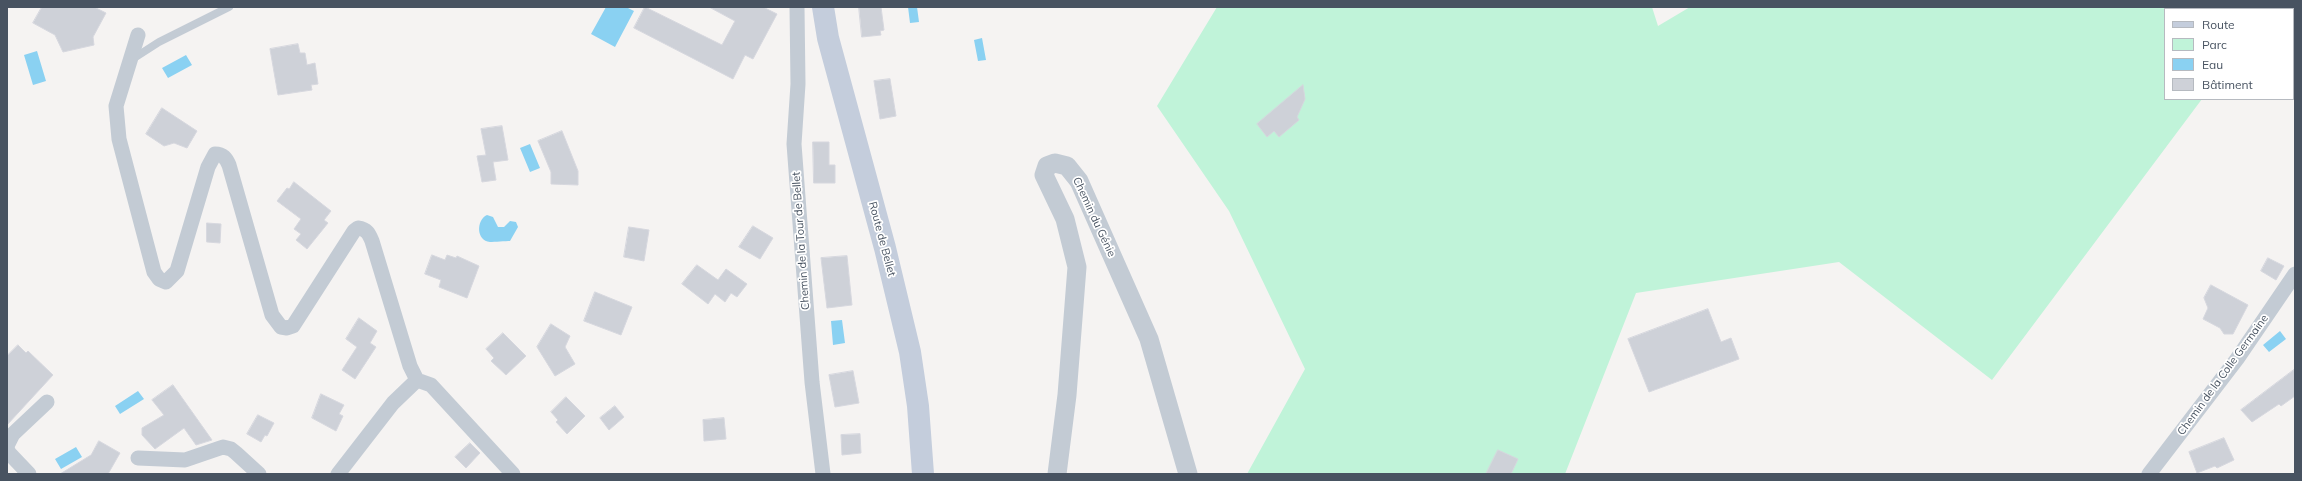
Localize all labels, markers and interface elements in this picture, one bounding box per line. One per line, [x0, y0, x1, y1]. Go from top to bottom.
legend [2164, 8, 2294, 100]
text: Route [2202, 17, 2235, 32]
text: Parc [2202, 37, 2227, 52]
text: Eau [2202, 57, 2223, 72]
text: Bâtiment [2202, 77, 2253, 92]
street label: Chemin de la Tour de Bellet [790, 172, 812, 310]
street label: Chemin du Génie [1070, 175, 1118, 259]
street label: Route de Bellet [866, 200, 898, 278]
street label: Chemin de la Colle Germaine [2175, 312, 2271, 438]

